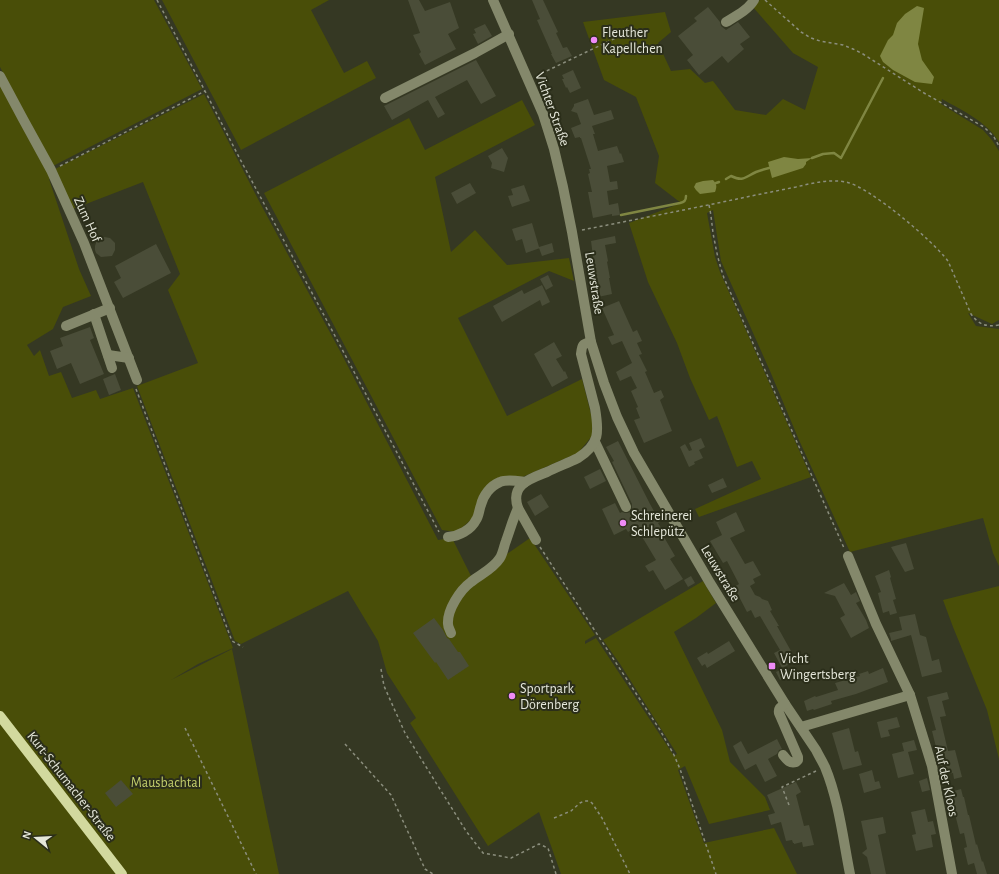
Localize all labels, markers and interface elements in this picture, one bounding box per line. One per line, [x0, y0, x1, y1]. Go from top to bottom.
place label: Fleuther Kapellchen [602, 26, 663, 56]
marker: Fleuther Kapellchen [589, 35, 599, 45]
street label: Vichter Straße [532, 70, 572, 148]
street label: Zum Hof [71, 195, 104, 245]
street label: Leuwstraße [582, 251, 606, 315]
place label: Schreinerei Schlepütz [631, 509, 692, 539]
marker: Schreinerei Schlepütz [618, 518, 628, 528]
street label: Leuwstraße [698, 543, 742, 604]
place label: Vicht Wingertsberg [780, 652, 856, 682]
marker: Vicht Wingertsberg [767, 661, 777, 671]
place label: Sportpark Dörenberg [520, 682, 579, 712]
marker: Sportpark Dörenberg [507, 691, 517, 701]
street label: Kurt-Schumacher-Straße [24, 729, 118, 844]
street label: Auf der Kloos [932, 745, 960, 818]
park label: Mausbachtal [131, 776, 201, 790]
north arrow [16, 818, 56, 858]
text: N [21, 830, 33, 840]

